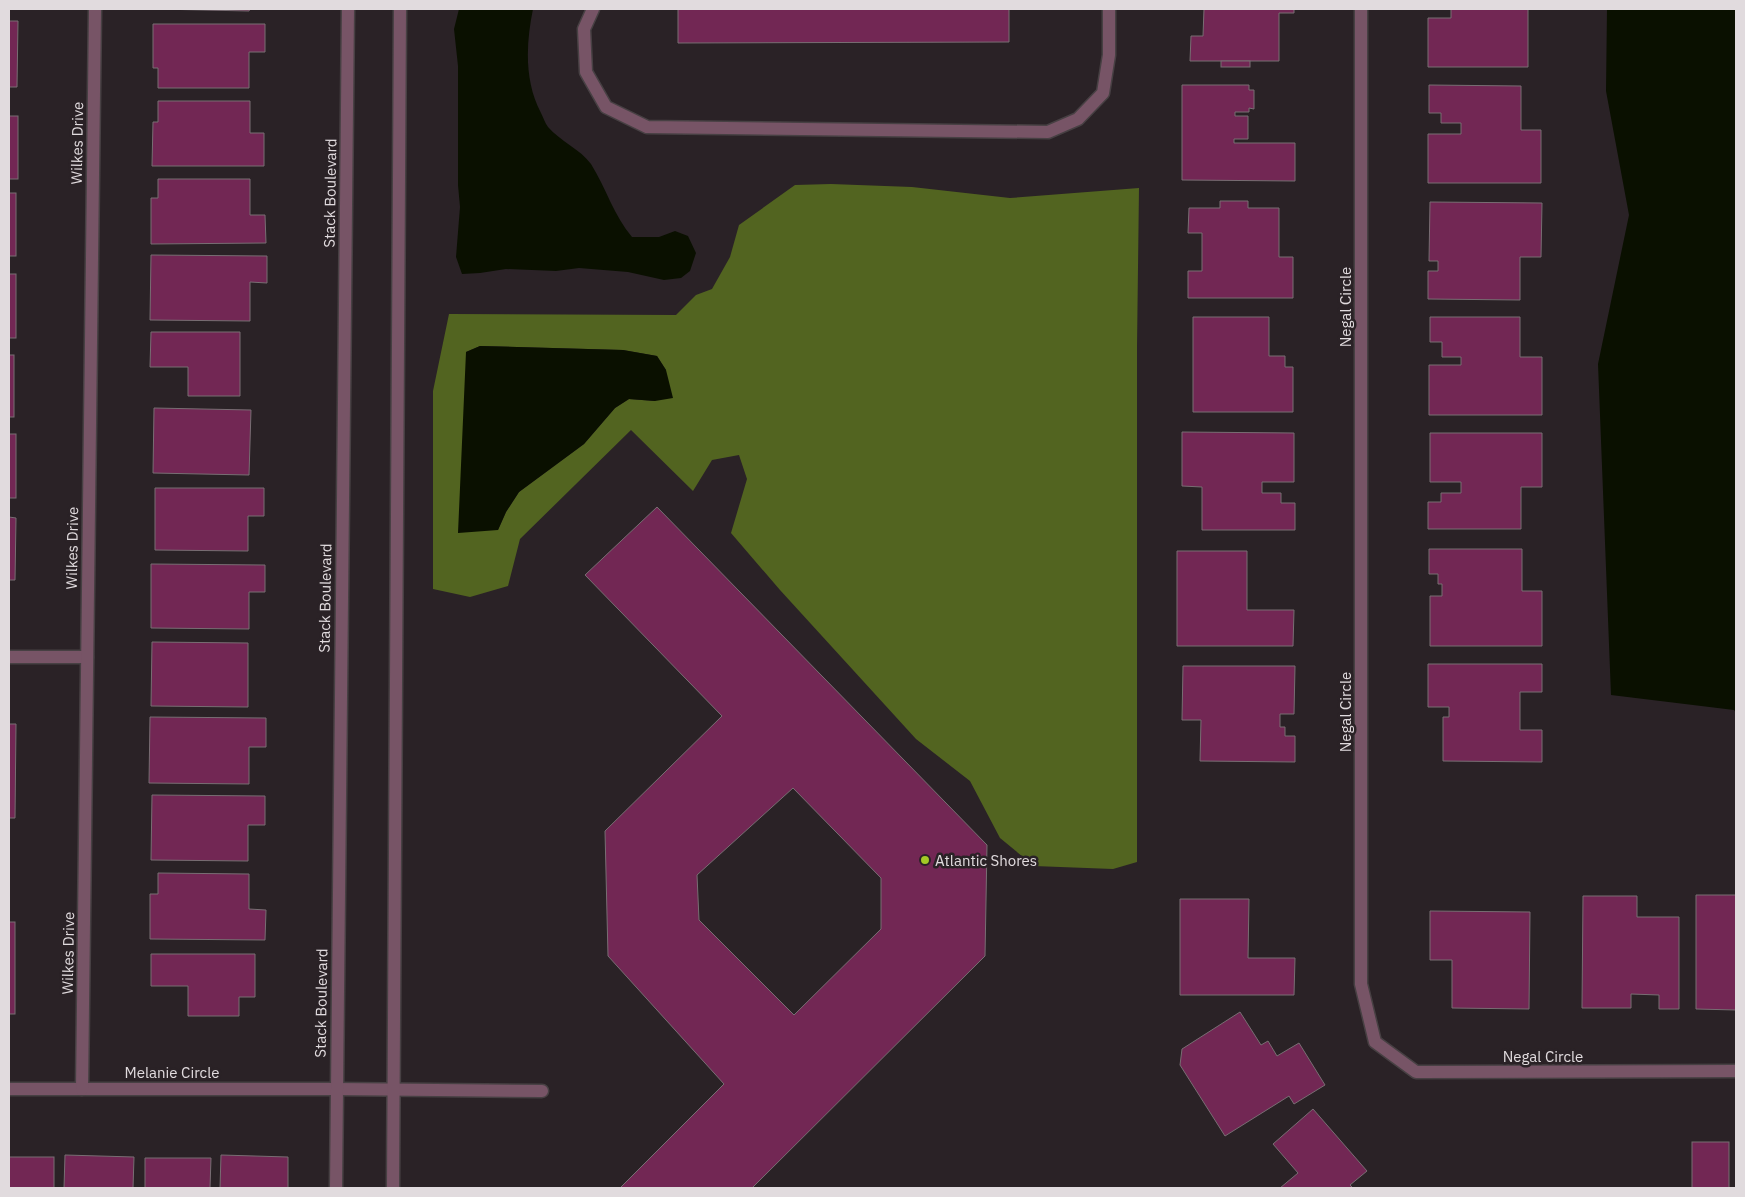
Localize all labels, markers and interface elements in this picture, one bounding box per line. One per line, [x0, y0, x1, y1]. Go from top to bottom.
street label: Wilkes Drive [67, 101, 87, 185]
street label: Stack Boulevard [320, 138, 340, 248]
street label: Negal Circle [1336, 267, 1355, 347]
street label: Wilkes Drive [62, 506, 82, 590]
street label: Stack Boulevard [315, 543, 335, 653]
street label: Negal Circle [1336, 672, 1355, 752]
place label: Atlantic Shores [935, 851, 1037, 870]
marker: Atlantic Shores [919, 854, 931, 866]
street label: Wilkes Drive [58, 911, 78, 995]
street label: Stack Boulevard [311, 948, 331, 1058]
street label: Negal Circle [1503, 1047, 1583, 1066]
street label: Melanie Circle [125, 1063, 219, 1082]

